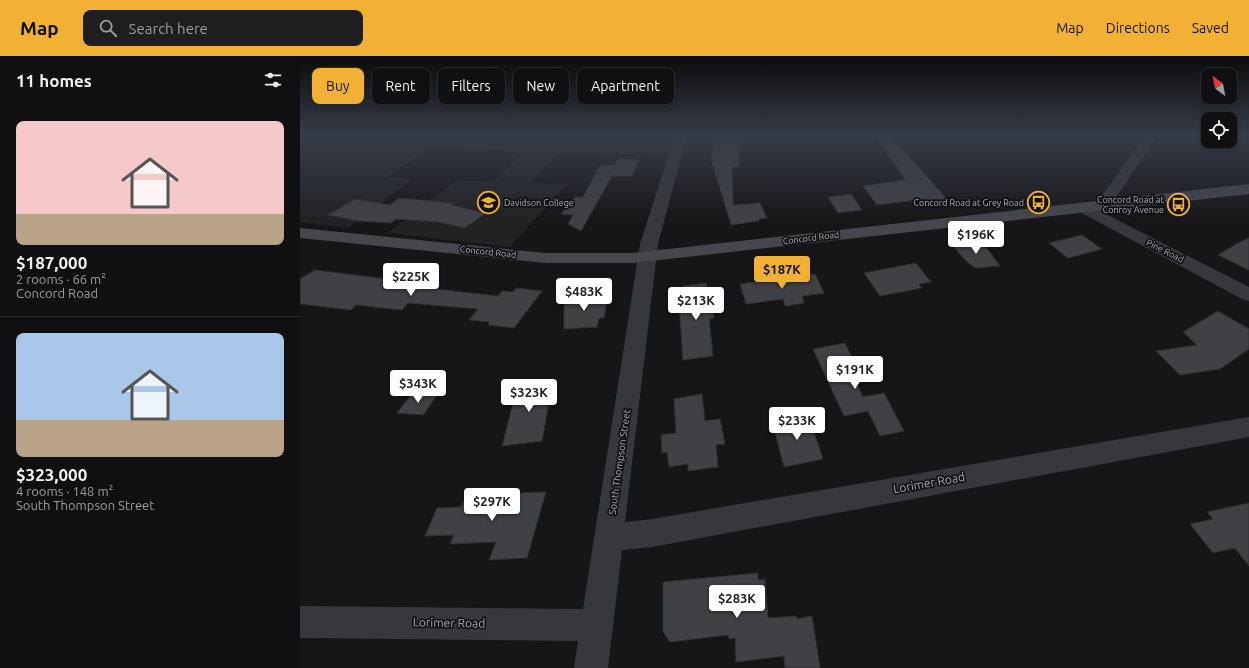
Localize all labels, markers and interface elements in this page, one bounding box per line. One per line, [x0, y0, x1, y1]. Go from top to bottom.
search box [83, 10, 363, 46]
text: Map [20, 17, 59, 39]
icon: search [97, 17, 119, 39]
text: Search here [129, 20, 208, 37]
text: Map [1056, 20, 1084, 36]
text: Directions [1106, 20, 1170, 36]
text: Saved [1192, 20, 1229, 36]
chip: Buy [312, 68, 364, 104]
chip: Rent [372, 68, 430, 104]
chip: Filters [438, 68, 505, 104]
chip: New [513, 68, 569, 104]
chip: Apartment [577, 68, 674, 104]
north arrow [1201, 68, 1237, 104]
map controls [1201, 68, 1237, 148]
icon: filters [262, 69, 284, 91]
text: 11 homes [16, 71, 92, 90]
button: locate [1201, 112, 1237, 148]
icon: home [114, 147, 186, 219]
school or university icon: Davidson College [475, 190, 501, 216]
bus stop icon: Concord Road at Grey Road [1026, 190, 1052, 216]
bus stop icon: Concord Road at Conroy Avenue [1166, 192, 1192, 218]
place label: Concord Road at Conroy Avenue [1097, 195, 1164, 215]
place label: Davidson College [504, 198, 574, 208]
place label: Concord Road at Grey Road [913, 198, 1024, 208]
pin: $196K [948, 221, 1004, 255]
text: $196K [957, 227, 995, 241]
street label: Concord Road [782, 230, 840, 246]
street label: Pine Road [1145, 237, 1185, 265]
street label: Concord Road [459, 244, 517, 260]
text: $187,000 [16, 253, 87, 272]
pin: $187K [754, 256, 810, 290]
text: $187K [763, 262, 801, 276]
pin: $225K [383, 263, 439, 297]
text: $225K [392, 269, 430, 283]
text: 2 rooms · 66 m² [16, 272, 106, 286]
pin: $483K [556, 278, 612, 312]
text: $483K [565, 284, 603, 298]
text: Concord Road [16, 286, 98, 300]
pin: $213K [668, 287, 724, 321]
text: $213K [677, 293, 715, 307]
pin: $191K [827, 356, 883, 390]
icon: home [114, 359, 186, 431]
text: $191K [836, 362, 874, 376]
pin: $343K [390, 370, 446, 404]
text: $343K [399, 376, 437, 390]
pin: $323K [501, 379, 557, 413]
text: $323K [510, 385, 548, 399]
pin: $233K [769, 407, 825, 441]
street label: South Thompson Street [607, 409, 632, 516]
text: $233K [778, 413, 816, 427]
text: $323,000 [16, 465, 87, 484]
street label: Lorimer Road [892, 470, 966, 495]
text: 4 rooms · 148 m² [16, 484, 113, 498]
pin: $297K [464, 488, 520, 522]
text: $297K [473, 494, 511, 508]
text: South Thompson Street [16, 498, 154, 512]
pin: $283K [709, 585, 765, 619]
text: $283K [718, 591, 756, 605]
street label: Lorimer Road [413, 615, 485, 630]

